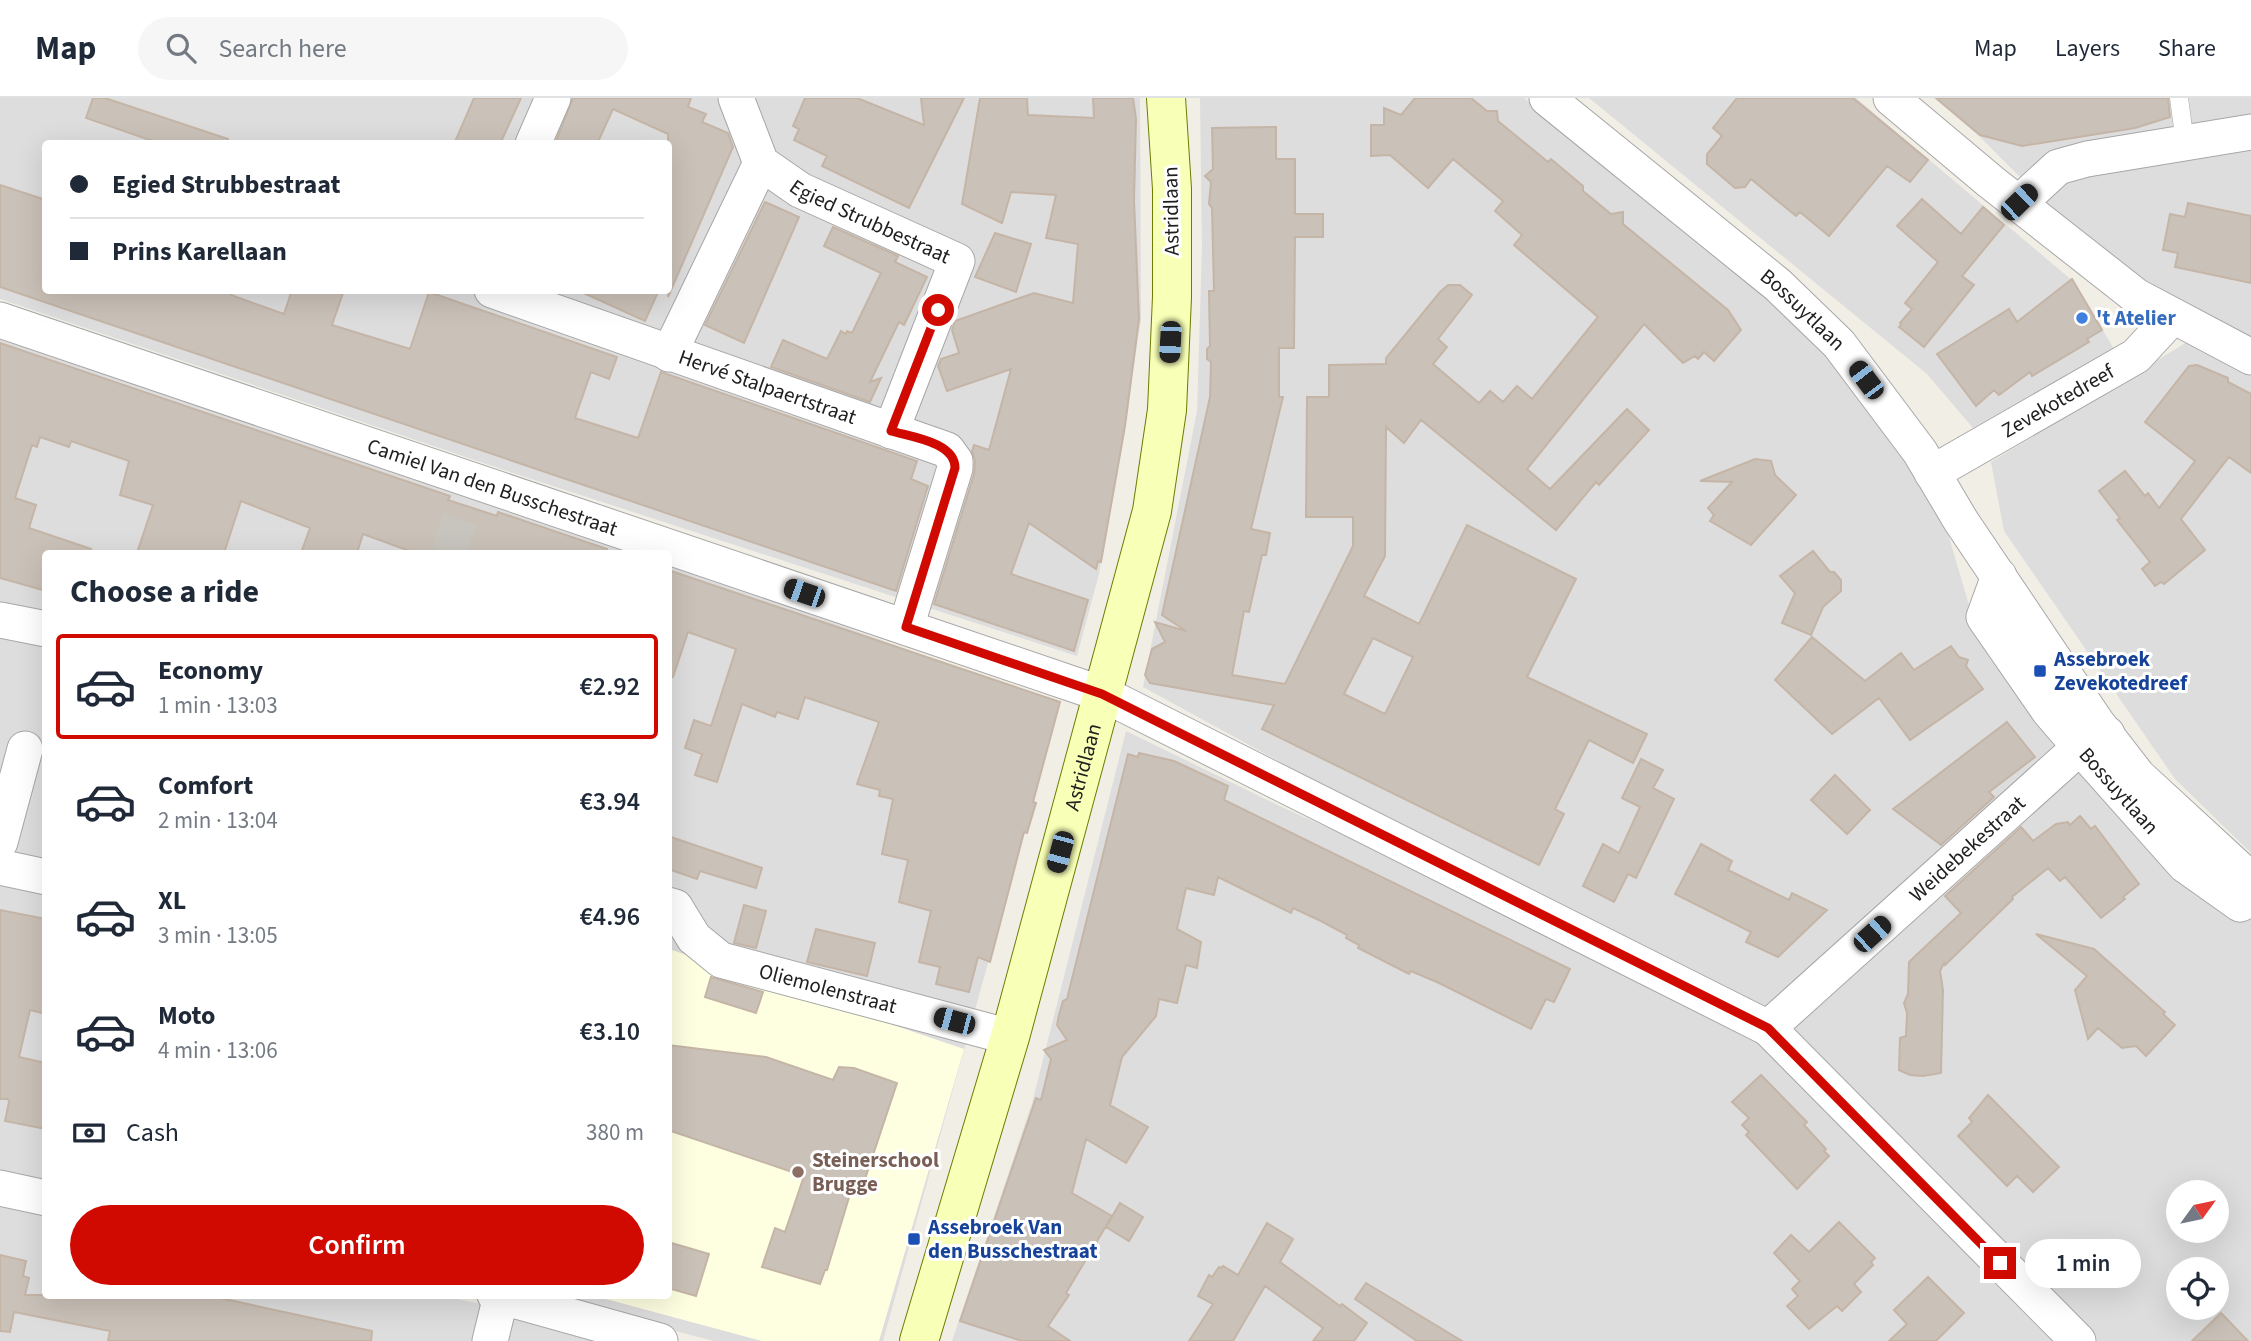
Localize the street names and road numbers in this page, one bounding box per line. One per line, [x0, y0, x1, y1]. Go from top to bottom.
street label: Astridlaan [1155, 166, 1187, 256]
street label: Egied Strubbestraat [783, 172, 955, 271]
street label: Bossuytlaan [1754, 261, 1852, 357]
street label: Hervé Stalpaertstraat [675, 342, 860, 432]
street label: Zevekotedreef [1996, 356, 2120, 445]
street label: Camiel Van den Busschestraat [363, 431, 622, 544]
street label: Astridlaan [1057, 720, 1109, 814]
street label: Bossuytlaan [2072, 741, 2166, 841]
street label: Weidebekestraat [1902, 788, 2032, 909]
street label: Oliemolenstraat [756, 956, 900, 1021]

